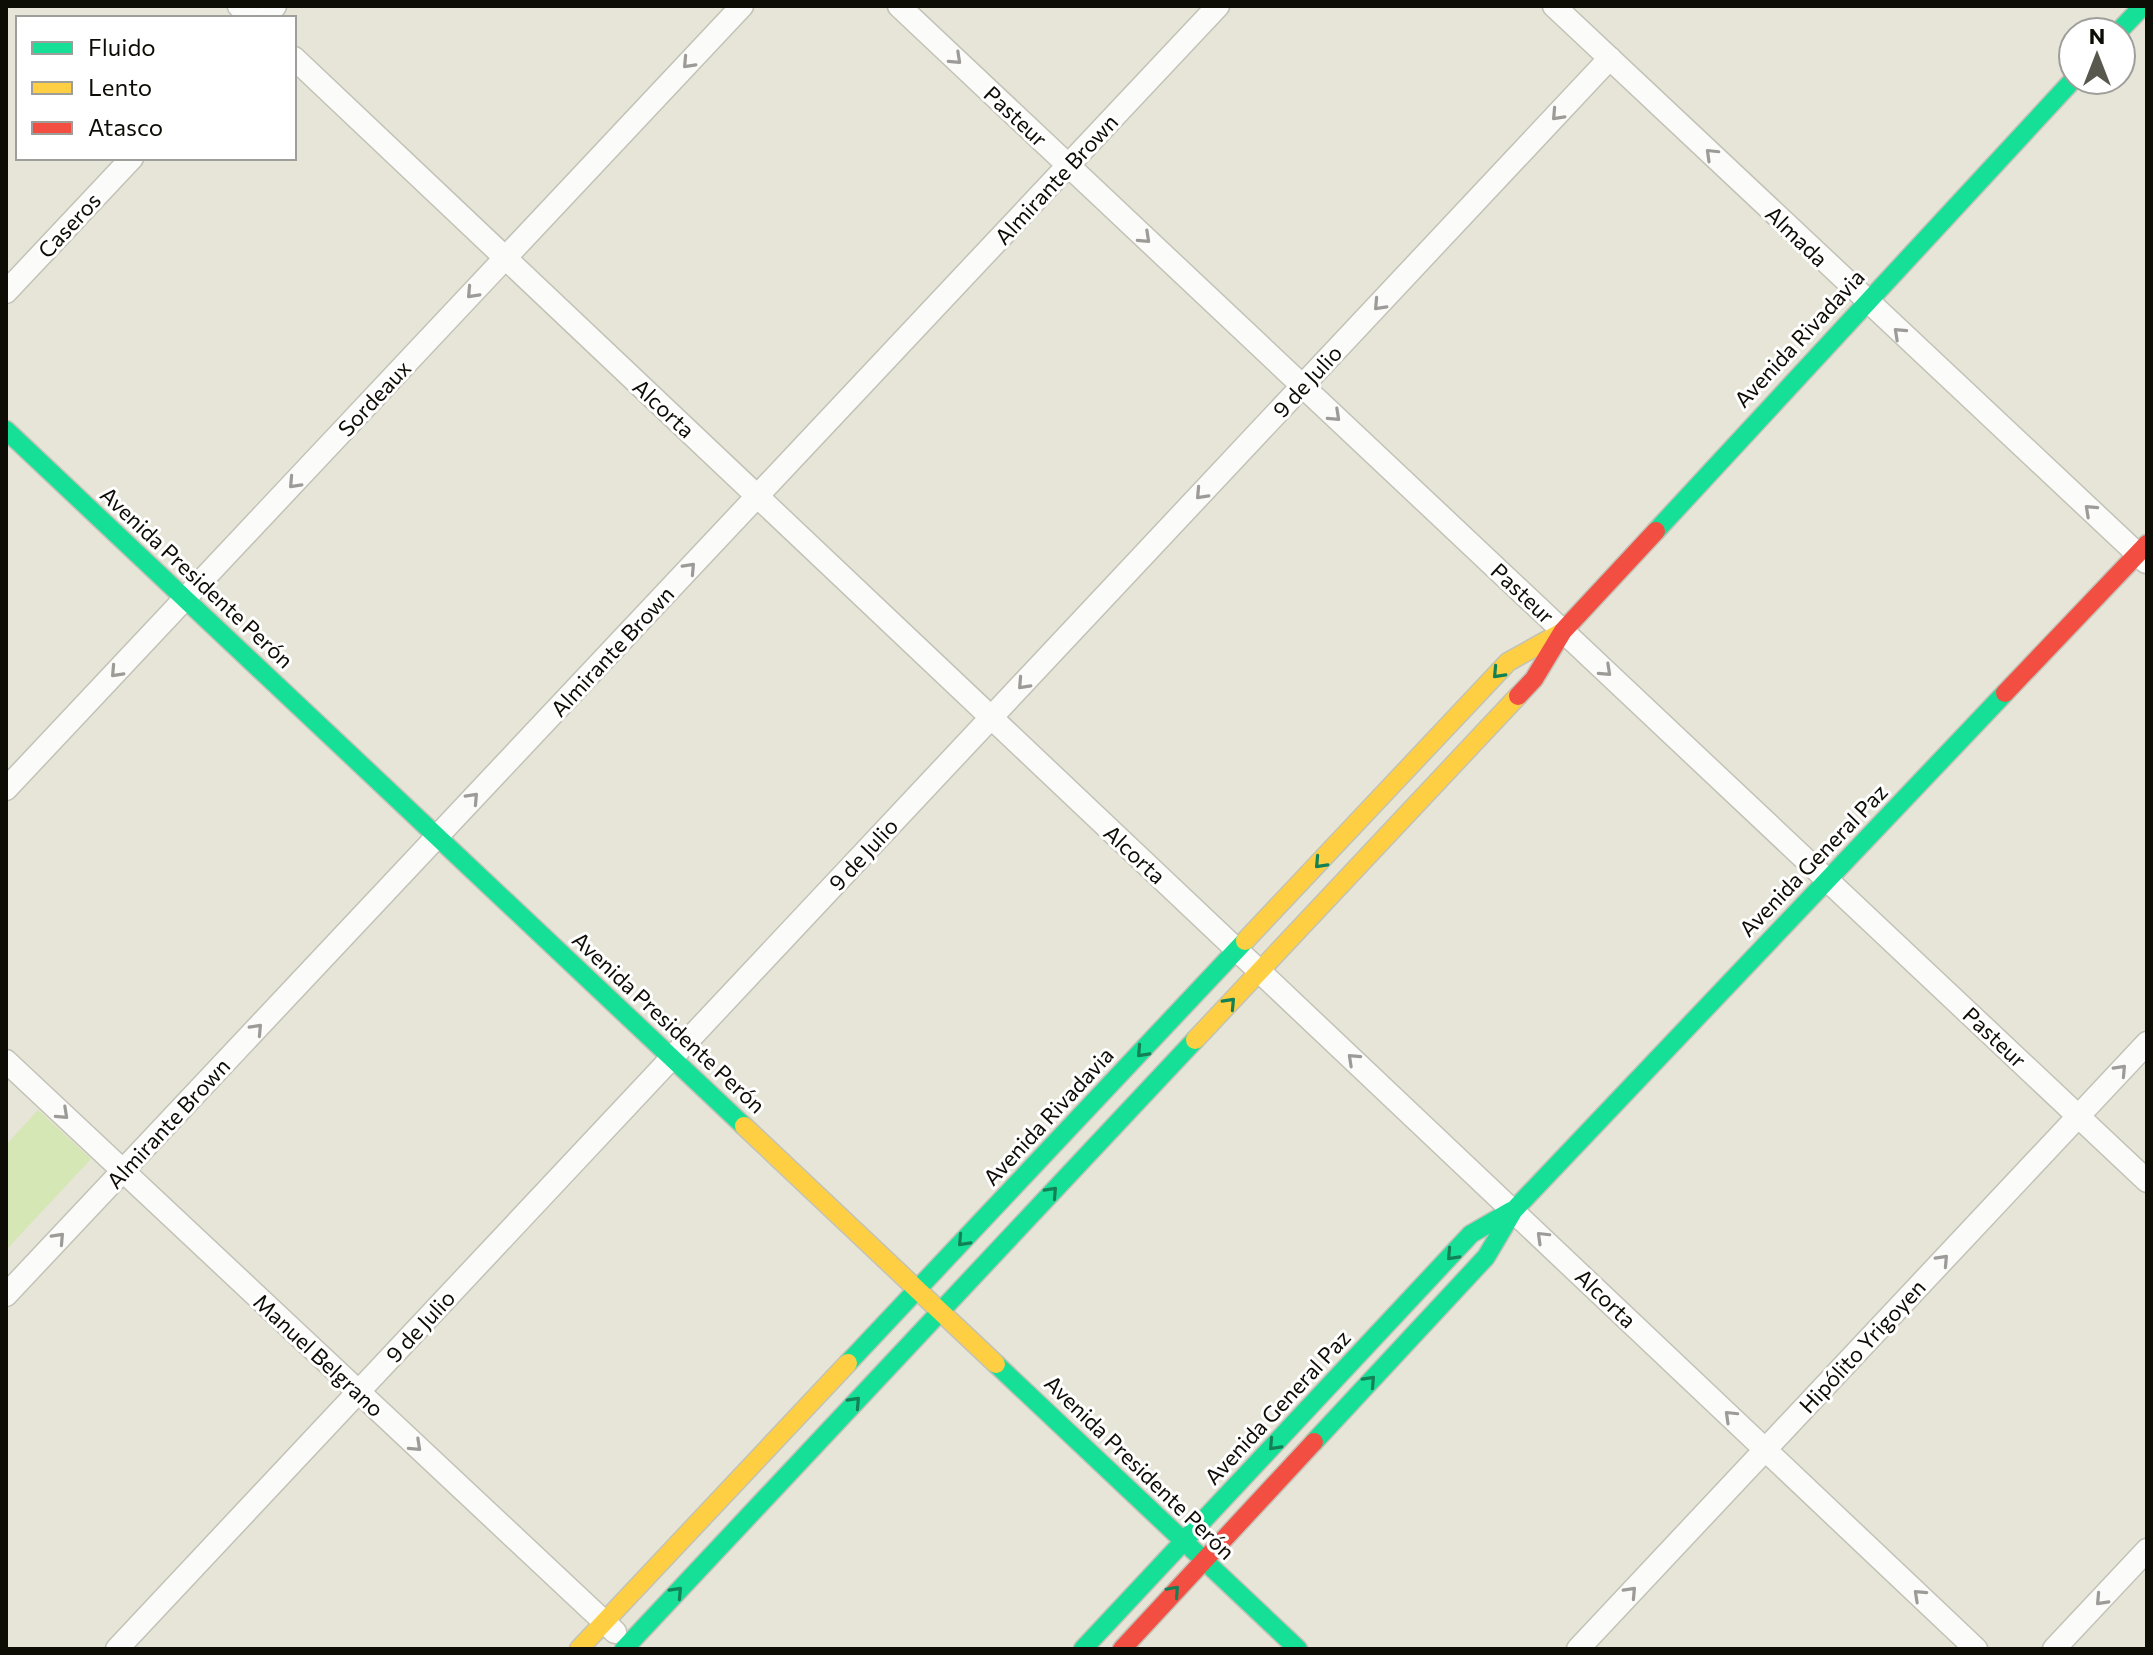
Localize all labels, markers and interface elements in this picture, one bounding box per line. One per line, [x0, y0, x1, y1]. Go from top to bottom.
legend [16, 16, 296, 160]
north arrow [2057, 16, 2137, 96]
text: N [2089, 22, 2105, 49]
text: Fluido [88, 32, 156, 61]
one-way arrow [947, 50, 961, 65]
one-way arrow [683, 54, 698, 68]
text: Lento [88, 72, 152, 101]
street label: Pasteur [979, 80, 1053, 152]
one-way arrow [1551, 106, 1566, 120]
street label: Almirante Brown [989, 108, 1123, 250]
text: Atasco [88, 112, 163, 141]
one-way arrow [1706, 149, 1720, 164]
street label: Caseros [32, 187, 106, 263]
street label: Almada [1760, 200, 1834, 272]
one-way arrow [1136, 228, 1151, 242]
street label: Avenida Rivadavia [1728, 263, 1870, 413]
one-way arrow [467, 284, 482, 298]
one-way arrow [1373, 296, 1388, 310]
one-way arrow [1894, 328, 1909, 342]
street label: 9 de Julio [1267, 339, 1347, 423]
street label: Sordeaux [332, 354, 416, 442]
street label: Alcorta [628, 373, 700, 443]
one-way arrow [1325, 407, 1340, 421]
one-way arrow [289, 473, 303, 488]
street label: Avenida Presidente Perón [95, 481, 299, 673]
one-way arrow [1196, 485, 1210, 500]
one-way arrow [2085, 504, 2099, 519]
street label: Pasteur [1486, 557, 1560, 629]
one-way arrow [680, 563, 694, 578]
street label: Almirante Brown [545, 580, 679, 722]
one-way arrow [1596, 662, 1611, 676]
one-way arrow [110, 663, 125, 677]
one-way arrow [1493, 664, 1508, 678]
one-way arrow [1017, 675, 1032, 689]
street label: Avenida General Paz [1733, 778, 1893, 942]
one-way arrow [464, 793, 478, 808]
street label: 9 de Julio [823, 812, 903, 896]
street label: Alcorta [1099, 819, 1171, 889]
one-way arrow [1315, 853, 1329, 868]
street label: Avenida Presidente Perón [567, 926, 771, 1118]
one-way arrow [1220, 998, 1235, 1012]
street label: Pasteur [1958, 1001, 2032, 1073]
one-way arrow [247, 1023, 261, 1038]
street label: Avenida Rivadavia [977, 1041, 1119, 1191]
one-way arrow [1136, 1043, 1151, 1057]
street label: Almirante Brown [101, 1052, 235, 1194]
one-way arrow [1348, 1053, 1362, 1068]
one-way arrow [2112, 1065, 2126, 1080]
one-way arrow [54, 1105, 68, 1120]
one-way arrow [1042, 1187, 1056, 1202]
one-way arrow [958, 1232, 973, 1246]
one-way arrow [1537, 1232, 1552, 1246]
one-way arrow [50, 1233, 64, 1248]
one-way arrow [1446, 1246, 1461, 1260]
one-way arrow [1934, 1255, 1949, 1269]
street label: Alcorta [1570, 1263, 1642, 1333]
street label: Hipólito Yrigoyen [1793, 1274, 1931, 1418]
street label: 9 de Julio [380, 1284, 460, 1368]
street label: Manuel Belgrano [248, 1288, 390, 1422]
street label: Avenida General Paz [1198, 1324, 1356, 1490]
street label: Avenida Presidente Perón [1039, 1369, 1241, 1565]
one-way arrow [1361, 1375, 1375, 1390]
one-way arrow [845, 1397, 859, 1412]
one-way arrow [1725, 1411, 1739, 1426]
one-way arrow [406, 1436, 421, 1450]
one-way arrow [1269, 1436, 1284, 1450]
one-way arrow [1165, 1586, 1179, 1601]
one-way arrow [668, 1587, 682, 1601]
one-way arrow [1622, 1587, 1636, 1601]
one-way arrow [1914, 1590, 1928, 1605]
one-way arrow [2095, 1591, 2110, 1605]

